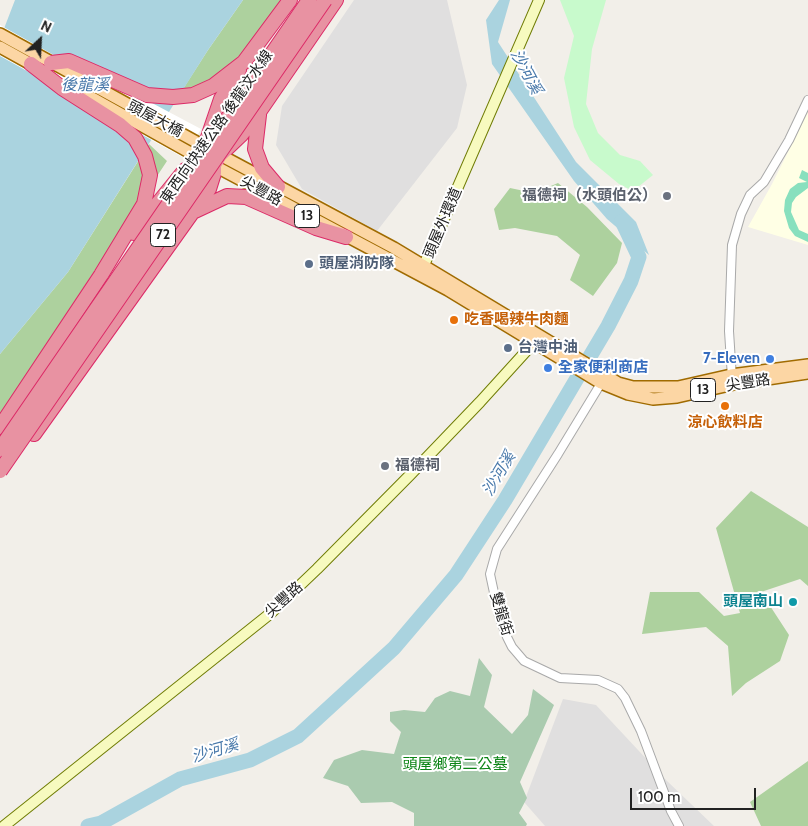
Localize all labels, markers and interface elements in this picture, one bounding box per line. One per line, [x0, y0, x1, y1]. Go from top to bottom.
north arrow [15, 15, 65, 65]
text: N [38, 16, 55, 37]
water label: 沙河溪 [506, 46, 546, 98]
street label: 東西向快速公路 後龍汶水線 [157, 47, 277, 207]
water label: 後龍溪 [61, 75, 109, 95]
street label: 頭屋大橋 [124, 97, 186, 141]
street label: 尖豐路 [237, 172, 285, 210]
street label: 頭屋外環道 [420, 185, 466, 261]
place label: 福德祠（水頭伯公） [522, 187, 657, 205]
marker: 福德祠（水頭伯公） [661, 190, 673, 202]
road number: 13 [294, 205, 320, 228]
road number: 72 [150, 224, 176, 246]
place label: 頭屋消防隊 [319, 255, 394, 273]
marker: 頭屋消防隊 [303, 258, 315, 270]
place label: 吃香喝辣牛肉麵 [464, 311, 569, 329]
marker: 吃香喝辣牛肉麵 [448, 314, 460, 326]
place label: 台灣中油 [518, 339, 578, 357]
marker: 台灣中油 [502, 342, 514, 354]
place label: 7-Eleven [703, 350, 760, 368]
marker: 7-Eleven [764, 353, 776, 365]
place label: 全家便利商店 [558, 359, 648, 377]
marker: 全家便利商店 [542, 362, 554, 374]
street label: 尖豐路 [724, 371, 772, 395]
road number: 13 [690, 378, 716, 402]
marker: 涼心飲料店 [719, 400, 731, 412]
place label: 涼心飲料店 [688, 414, 762, 432]
water label: 沙河溪 [478, 448, 520, 500]
place label: 福德祠 [395, 457, 440, 475]
marker: 福德祠 [379, 460, 391, 472]
street label: 尖豐路 [261, 578, 307, 622]
street label: 雙龍街 [486, 590, 516, 638]
place label: 頭屋南山 [723, 593, 783, 611]
marker: 頭屋南山 [787, 596, 799, 608]
water label: 沙河溪 [189, 735, 241, 767]
park label: 頭屋鄉第二公墓 [403, 756, 507, 774]
scale bar [633, 778, 759, 810]
text: 100 m [638, 788, 680, 806]

